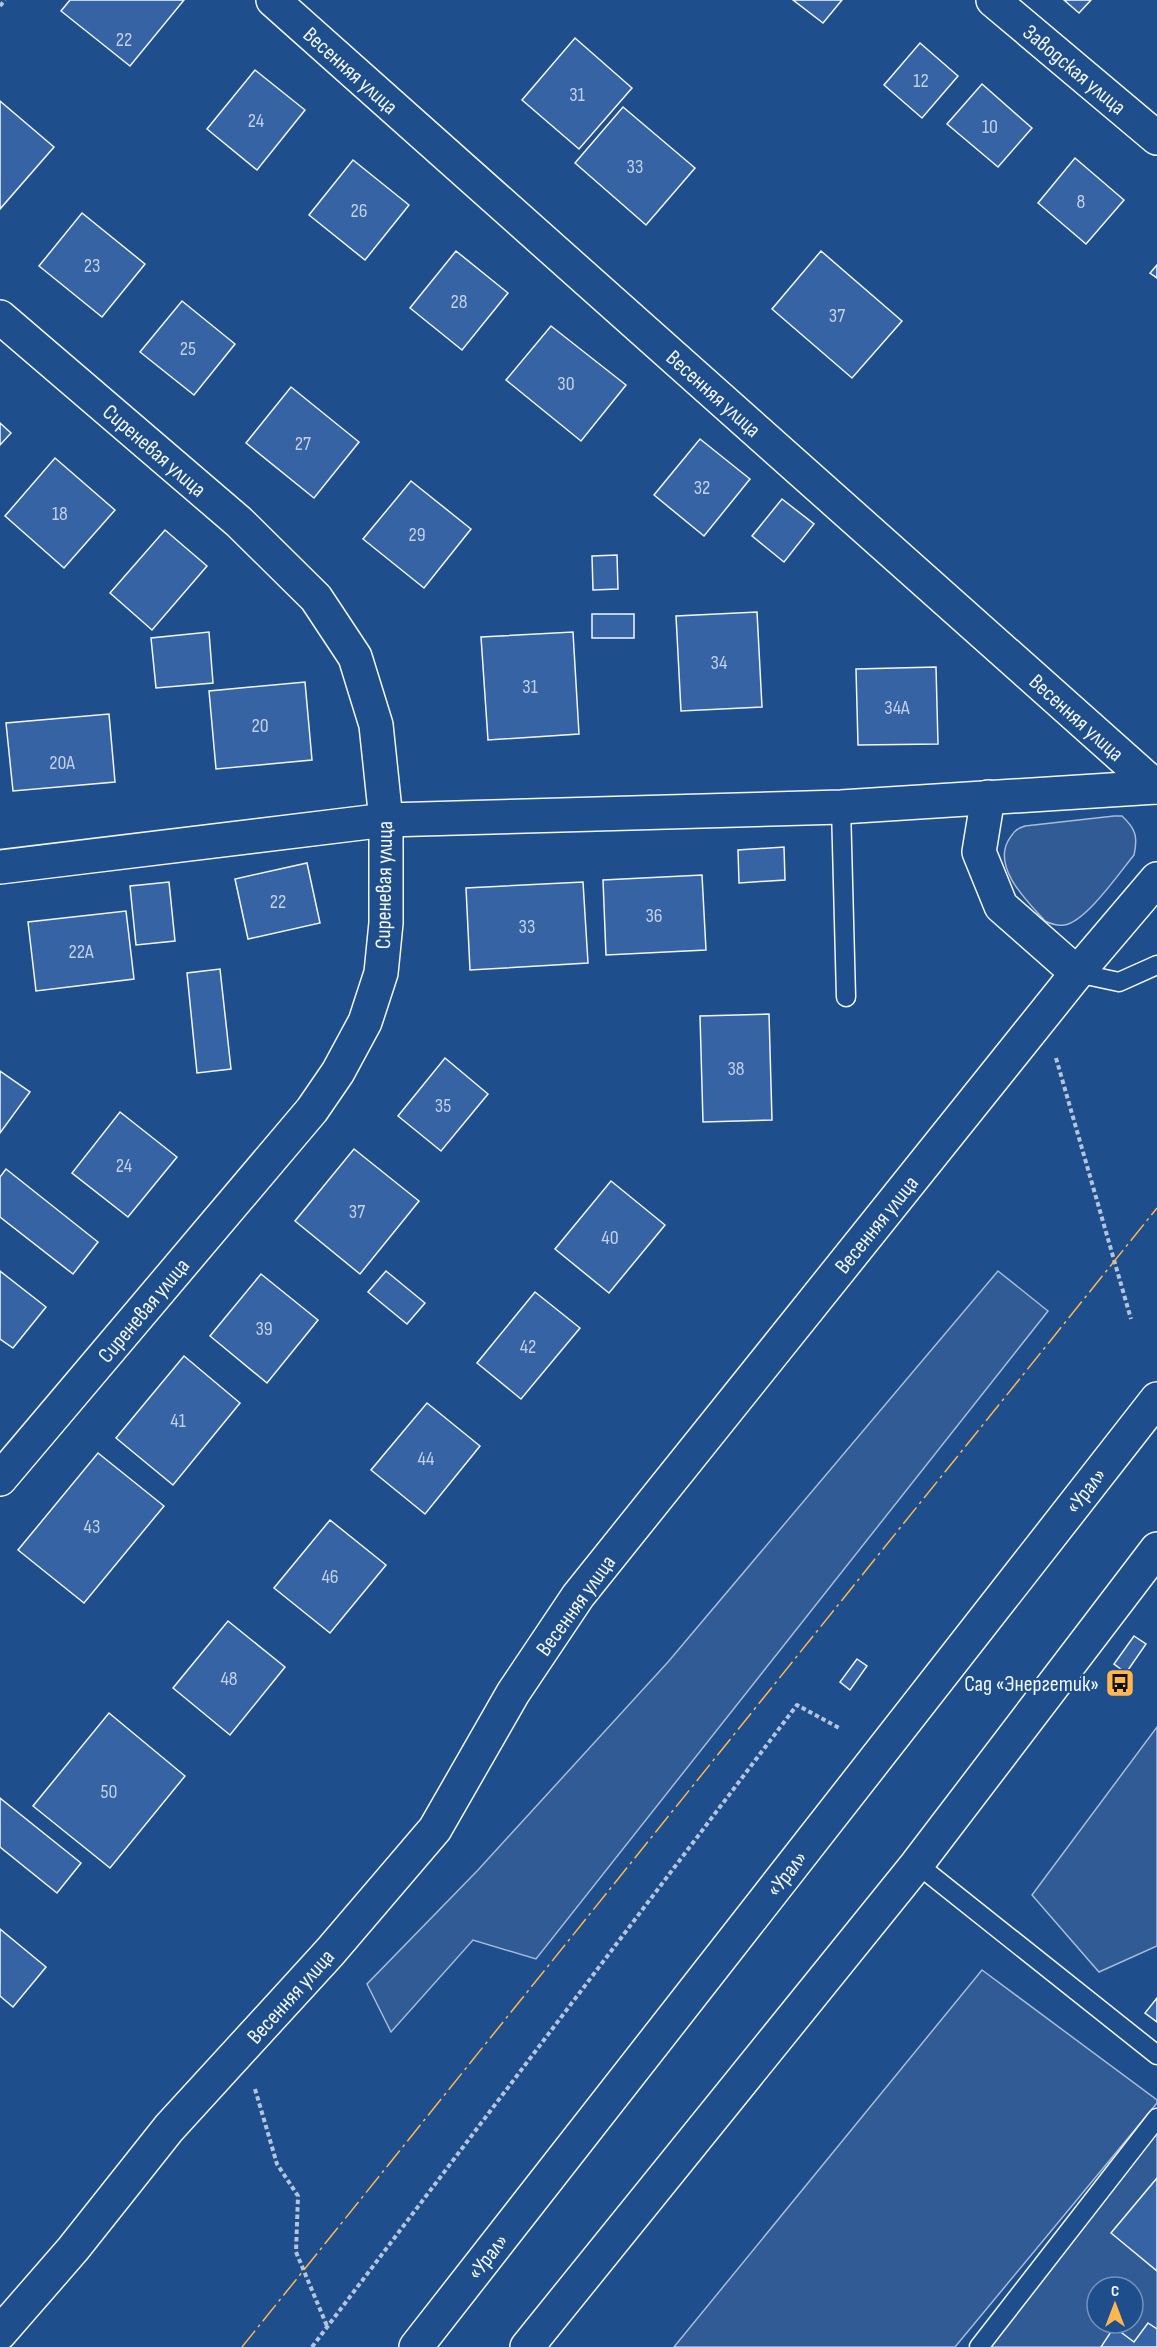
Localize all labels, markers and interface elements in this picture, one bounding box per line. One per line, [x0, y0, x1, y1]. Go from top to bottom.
street label: Заводская улица [1017, 19, 1131, 121]
street label: Весенняя улица [297, 22, 403, 121]
house number: 22 [116, 28, 132, 52]
house number: 12 [913, 69, 929, 93]
house number: 31 [569, 83, 585, 107]
house number: 24 [248, 109, 264, 133]
house number: 10 [982, 115, 998, 139]
house number: 33 [627, 155, 643, 179]
house number: 8 [1077, 190, 1085, 214]
house number: 26 [351, 199, 368, 223]
house number: 23 [84, 254, 100, 278]
house number: 28 [451, 290, 468, 314]
house number: 37 [829, 304, 845, 328]
house number: 25 [180, 337, 196, 361]
street label: Весенняя улица [660, 345, 766, 444]
house number: 30 [557, 372, 575, 396]
street label: Сиреневая улица [97, 399, 211, 503]
house number: 27 [295, 432, 311, 456]
house number: 32 [694, 476, 710, 500]
house number: 18 [52, 502, 68, 526]
house number: 29 [408, 523, 426, 547]
house number: 34 [711, 651, 727, 675]
street label: Весенняя улица [1023, 669, 1129, 768]
house number: 31 [522, 675, 538, 699]
house number: 34А [884, 696, 910, 720]
house number: 20 [251, 714, 269, 738]
house number: 20А [49, 751, 75, 775]
street label: Сиреневая улица [370, 821, 399, 949]
house number: 22 [270, 890, 286, 914]
house number: 36 [645, 904, 663, 928]
house number: 33 [519, 915, 535, 939]
house number: 22А [68, 940, 94, 964]
house number: 38 [727, 1057, 745, 1081]
house number: 35 [435, 1094, 451, 1118]
house number: 24 [116, 1154, 132, 1178]
street label: Весенняя улица [829, 1170, 925, 1279]
house number: 37 [349, 1200, 365, 1224]
house number: 40 [601, 1226, 619, 1250]
street label: Сиреневая улица [93, 1253, 196, 1369]
house number: 39 [255, 1317, 273, 1341]
house number: 42 [520, 1335, 536, 1359]
house number: 41 [170, 1409, 186, 1433]
house number: 44 [418, 1447, 434, 1471]
street label: «Урал» [1060, 1463, 1113, 1519]
house number: 43 [84, 1515, 100, 1539]
street label: Весенняя улица [531, 1550, 622, 1662]
house number: 46 [321, 1565, 339, 1589]
house number: 48 [220, 1667, 238, 1691]
bus stop icon: Сад «Энергетик» [1104, 1667, 1136, 1699]
place label: Сад «Энергетик» [964, 1671, 1099, 1698]
house number: 50 [101, 1780, 117, 1804]
street label: «Урал» [761, 1846, 814, 1902]
street label: Весенняя улица [242, 1944, 341, 2050]
street label: «Урал» [462, 2229, 515, 2285]
north arrow [1085, 2275, 1145, 2335]
text: С [1111, 2282, 1119, 2301]

